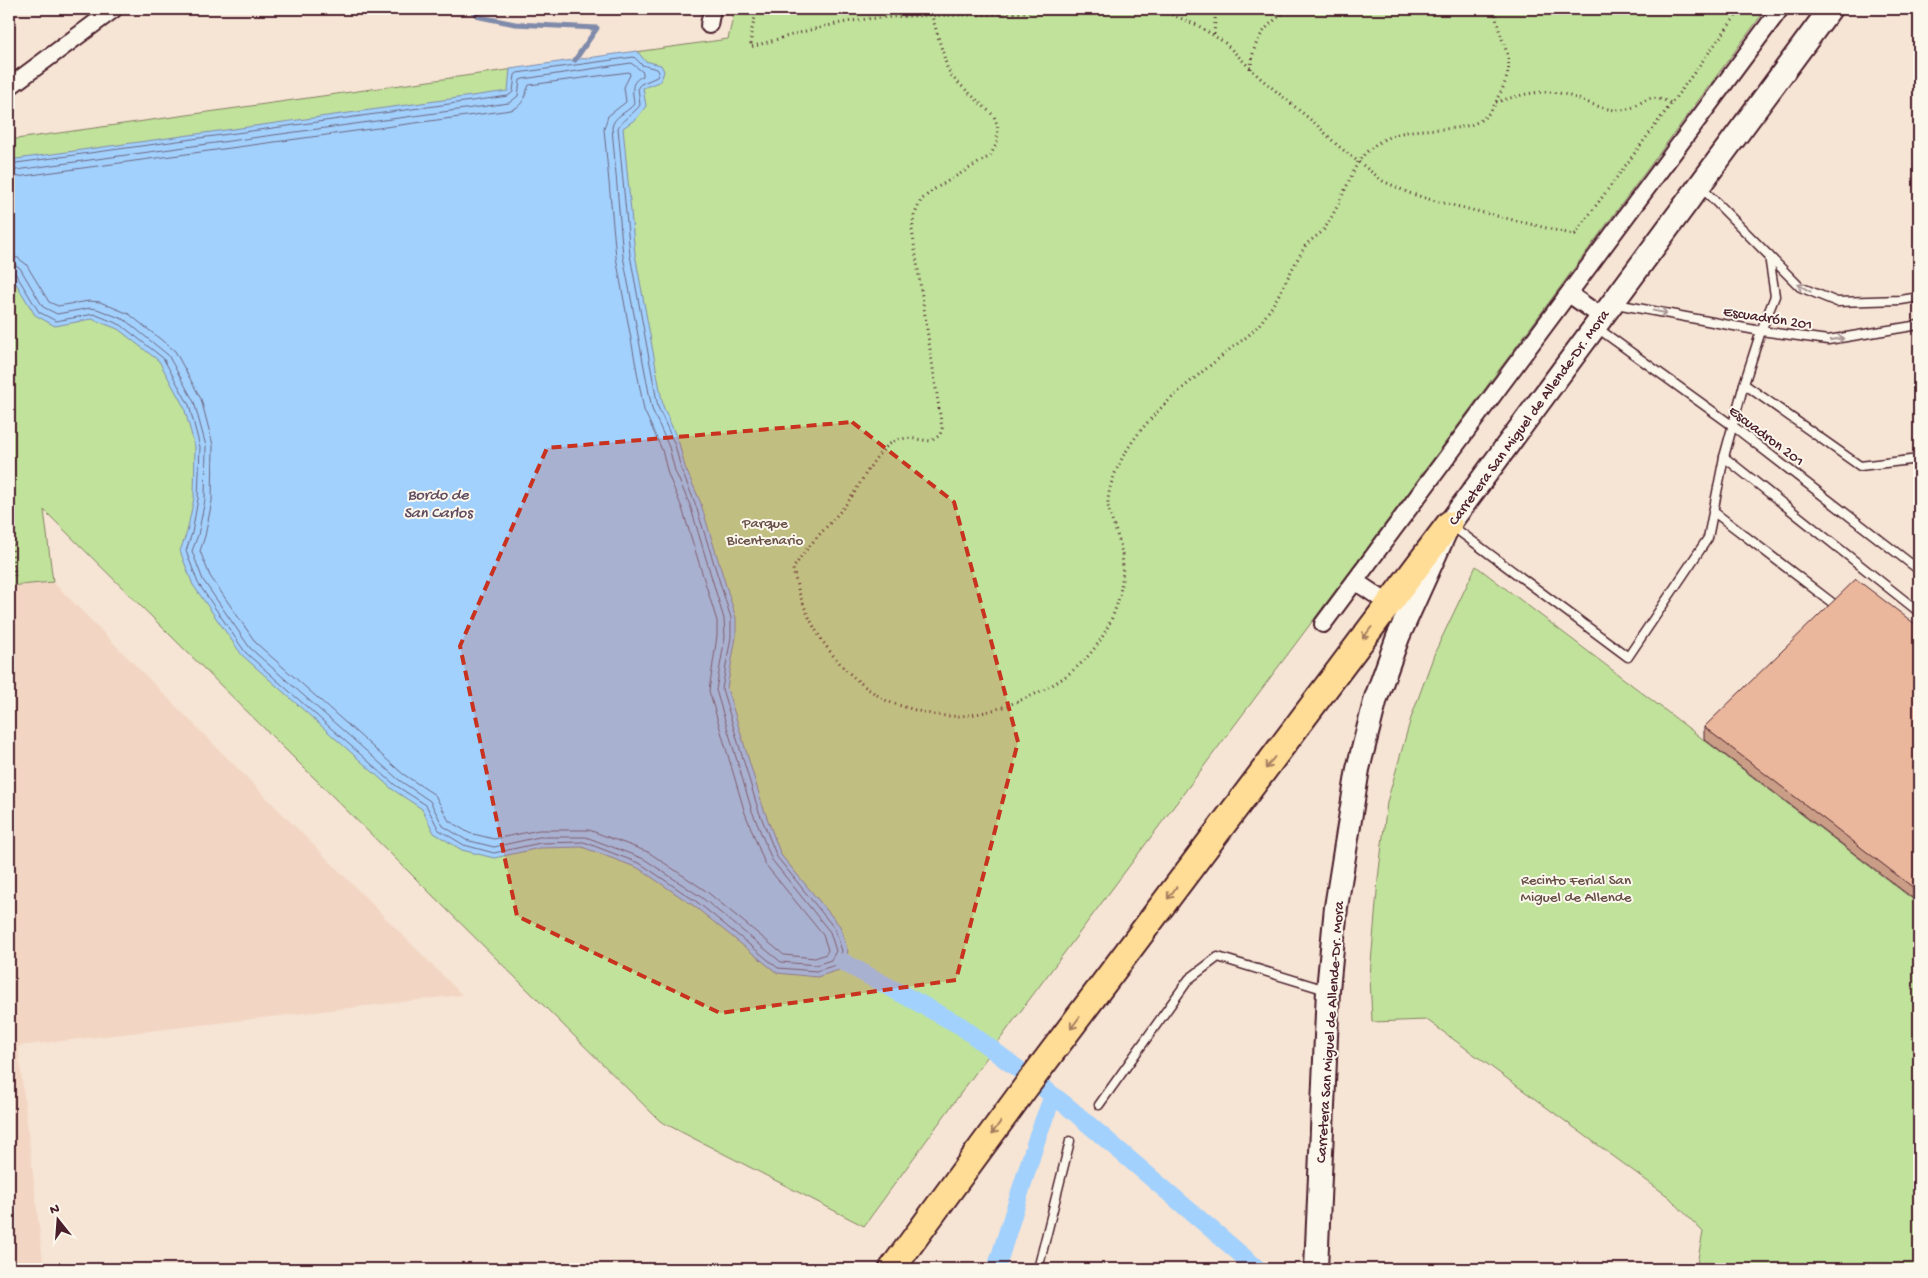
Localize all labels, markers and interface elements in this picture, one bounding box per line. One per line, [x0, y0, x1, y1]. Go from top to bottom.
one-way arrow [1797, 282, 1811, 292]
street label: Escuadrón 201 [1722, 303, 1813, 335]
street label: Carretera San Miguel de Allende-Dr. Mora [1445, 306, 1614, 530]
one-way arrow [1651, 308, 1667, 317]
one-way arrow [1829, 333, 1845, 343]
street label: Escuadron 201 [1725, 402, 1807, 471]
water label: Bordo de San Carlos [404, 487, 474, 524]
park label: Parque Bicentenario [726, 515, 803, 550]
one-way arrow [1362, 626, 1373, 639]
one-way arrow [1264, 756, 1275, 769]
park label: Recinto Ferial San Miguel de Allende [1521, 872, 1632, 907]
one-way arrow [1167, 886, 1177, 900]
street label: Carretera San Miguel de Allende-Dr. Mora [1313, 900, 1349, 1164]
one-way arrow [1069, 1016, 1080, 1029]
one-way arrow [991, 1121, 1001, 1135]
north arrow [32, 1196, 82, 1246]
text: N [48, 1200, 62, 1219]

